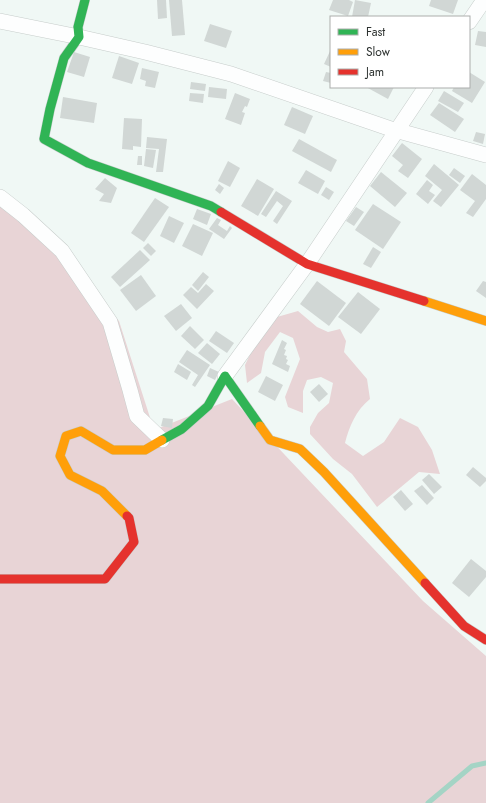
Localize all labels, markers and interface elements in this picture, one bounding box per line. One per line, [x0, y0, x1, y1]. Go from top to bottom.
legend [330, 16, 470, 88]
text: Fast [366, 23, 385, 41]
text: Slow [366, 43, 391, 61]
text: Jam [364, 63, 384, 81]

